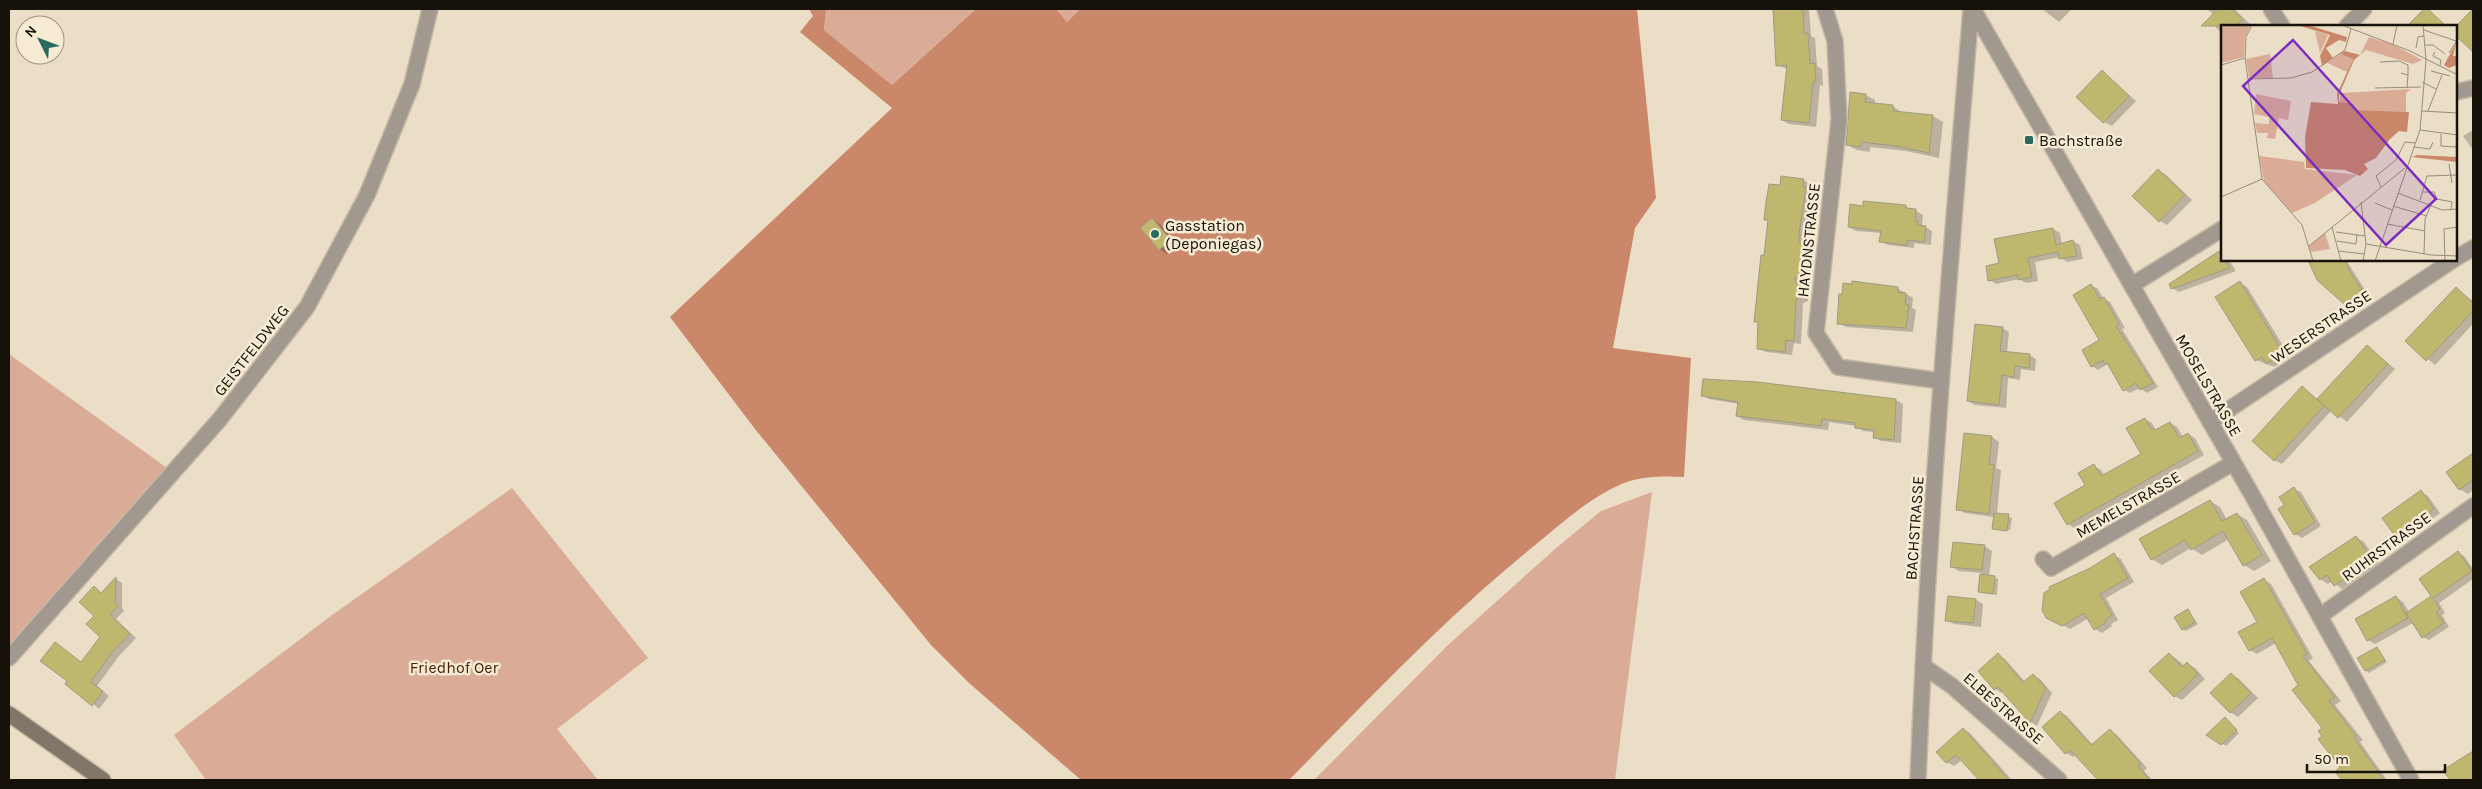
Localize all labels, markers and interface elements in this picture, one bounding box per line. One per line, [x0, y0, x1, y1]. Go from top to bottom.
north arrow [15, 15, 65, 65]
text: N [21, 22, 40, 41]
inset map [2221, 25, 2457, 261]
place label: Bachstraße [2039, 131, 2123, 150]
marker: Bachstraße [2023, 134, 2035, 146]
street label: HAYDNSTRASSE [1793, 182, 1824, 298]
place label: Gasstation (Deponiegas) [1165, 216, 1262, 253]
marker: Gasstation (Deponiegas) [1149, 228, 1161, 240]
street label: WESERSTRASSE [2268, 286, 2375, 367]
street label: GEISTFELDWEG [210, 301, 293, 400]
street label: MOSELSTRASSE [2172, 331, 2246, 440]
street label: MEMELSTRASSE [2073, 467, 2184, 542]
street label: BACHSTRASSE [1901, 475, 1928, 581]
street label: RUHRSTRASSE [2338, 508, 2435, 585]
park label: Friedhof Oer [410, 658, 499, 677]
street label: ELBESTRASSE [1960, 668, 2048, 748]
scale bar [2307, 742, 2444, 774]
text: 50 m [2314, 750, 2349, 768]

